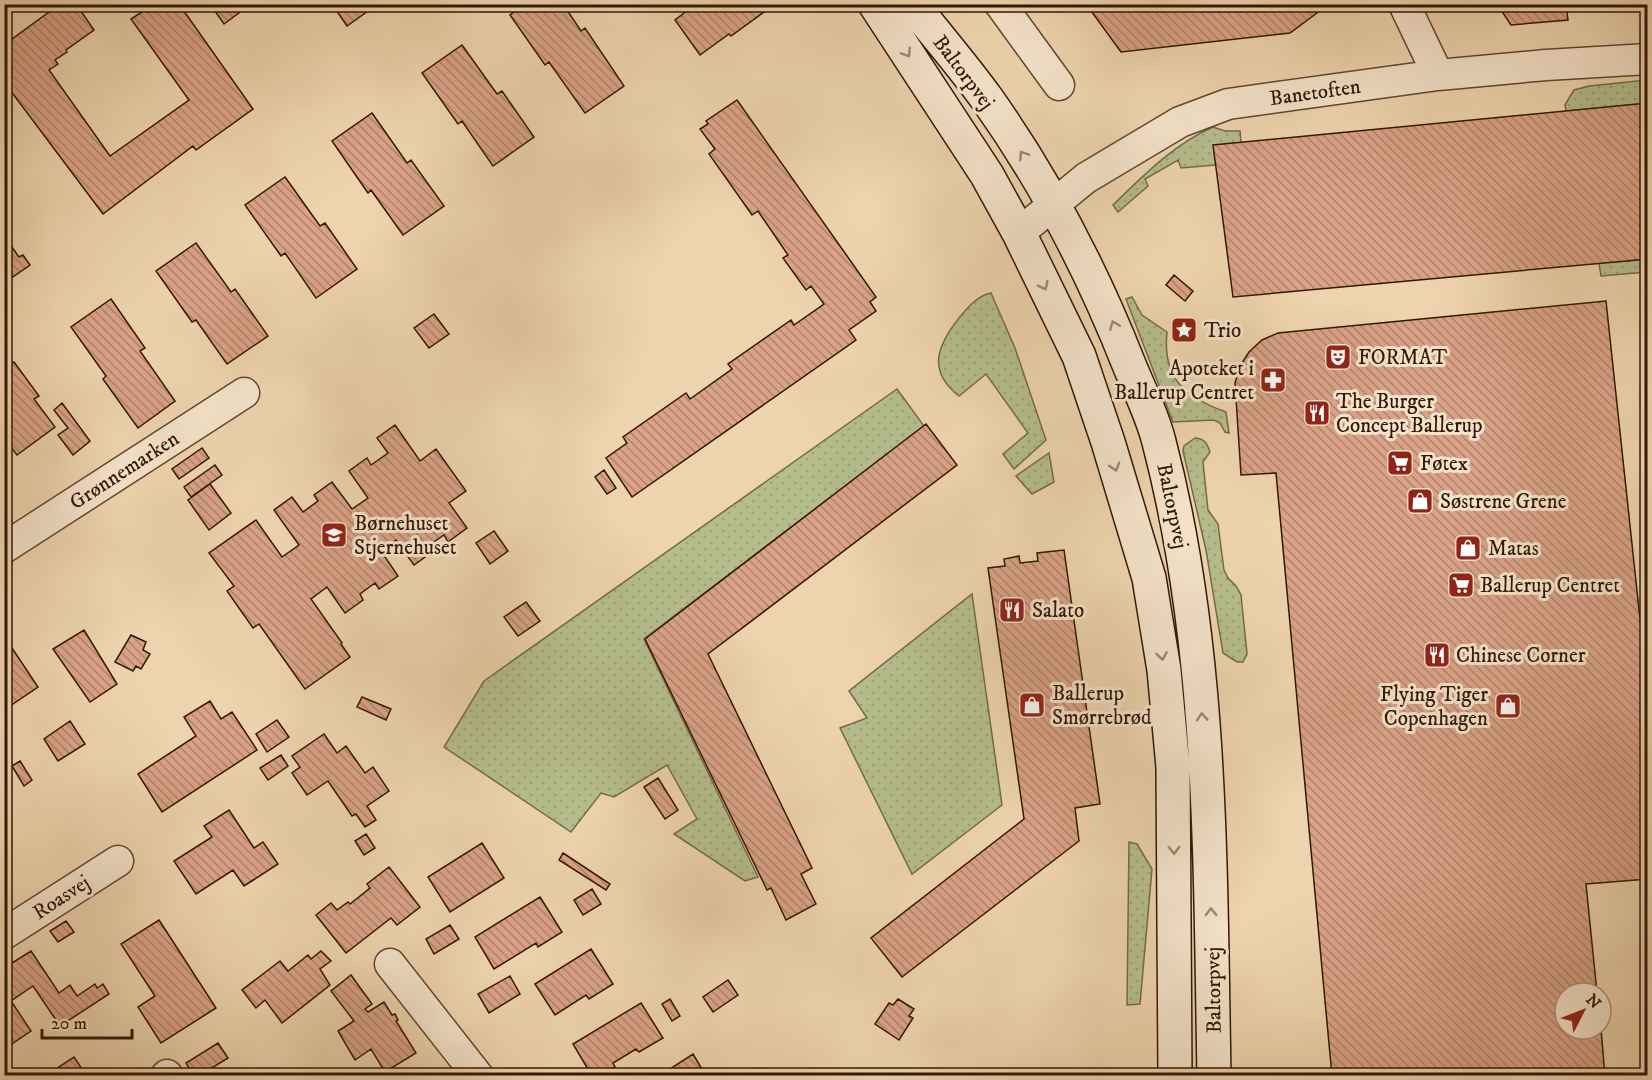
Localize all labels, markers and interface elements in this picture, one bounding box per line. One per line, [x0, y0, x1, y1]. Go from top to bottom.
street label: Baltorpvej [927, 30, 1000, 115]
one-way arrow [900, 47, 911, 58]
street label: Banetoften [1268, 74, 1362, 112]
one-way arrow [1018, 151, 1030, 161]
one-way arrow [1037, 279, 1049, 290]
place icon: Trio [1169, 315, 1199, 345]
place label: Trio [1204, 318, 1241, 344]
one-way arrow [1108, 320, 1121, 330]
theatre icon: FORMAT [1323, 342, 1353, 372]
place label: FORMAT [1358, 345, 1448, 371]
place label: Apoteket i Ballerup Centret [1114, 356, 1254, 406]
pharmacy icon: Apoteket i Ballerup Centret [1258, 365, 1288, 395]
place label: The Burger Concept Ballerup [1336, 389, 1483, 439]
restaurant icon: The Burger Concept Ballerup [1302, 398, 1332, 428]
street label: Grønnemarken [65, 426, 184, 516]
supermarket icon: Føtex [1385, 448, 1415, 478]
place label: Føtex [1420, 451, 1468, 477]
one-way arrow [1108, 461, 1120, 472]
street label: Baltorpvej [1150, 461, 1194, 551]
shop icon: Søstrene Grene [1405, 486, 1435, 516]
place label: Søstrene Grene [1440, 489, 1567, 515]
place label: Børnehuset Stjernehuset [354, 511, 457, 561]
school or university icon: Børnehuset Stjernehuset [319, 520, 349, 550]
shop icon: Matas [1453, 533, 1483, 563]
place label: Matas [1488, 536, 1539, 562]
supermarket icon: Ballerup Centret [1446, 570, 1476, 600]
place label: Ballerup Centret [1480, 573, 1620, 599]
restaurant icon: Salato [997, 595, 1027, 625]
place label: Salato [1032, 598, 1084, 624]
restaurant icon: Chinese Corner [1422, 640, 1452, 670]
place label: Chinese Corner [1456, 643, 1586, 669]
one-way arrow [1155, 650, 1168, 660]
place label: Ballerup Smørrebrød [1052, 681, 1152, 731]
place label: Flying Tiger Copenhagen [1380, 682, 1488, 732]
shop icon: Ballerup Smørrebrød [1017, 690, 1047, 720]
shop icon: Flying Tiger Copenhagen [1493, 691, 1523, 721]
one-way arrow [1196, 713, 1209, 722]
one-way arrow [1168, 846, 1181, 855]
street label: Roasvej [28, 870, 95, 926]
one-way arrow [1205, 908, 1217, 917]
street label: Baltorpvej [1200, 946, 1228, 1034]
north arrow [1553, 981, 1613, 1041]
text: N [1582, 990, 1605, 1013]
scale bar [42, 1002, 132, 1040]
text: 20 m [51, 1013, 87, 1035]

